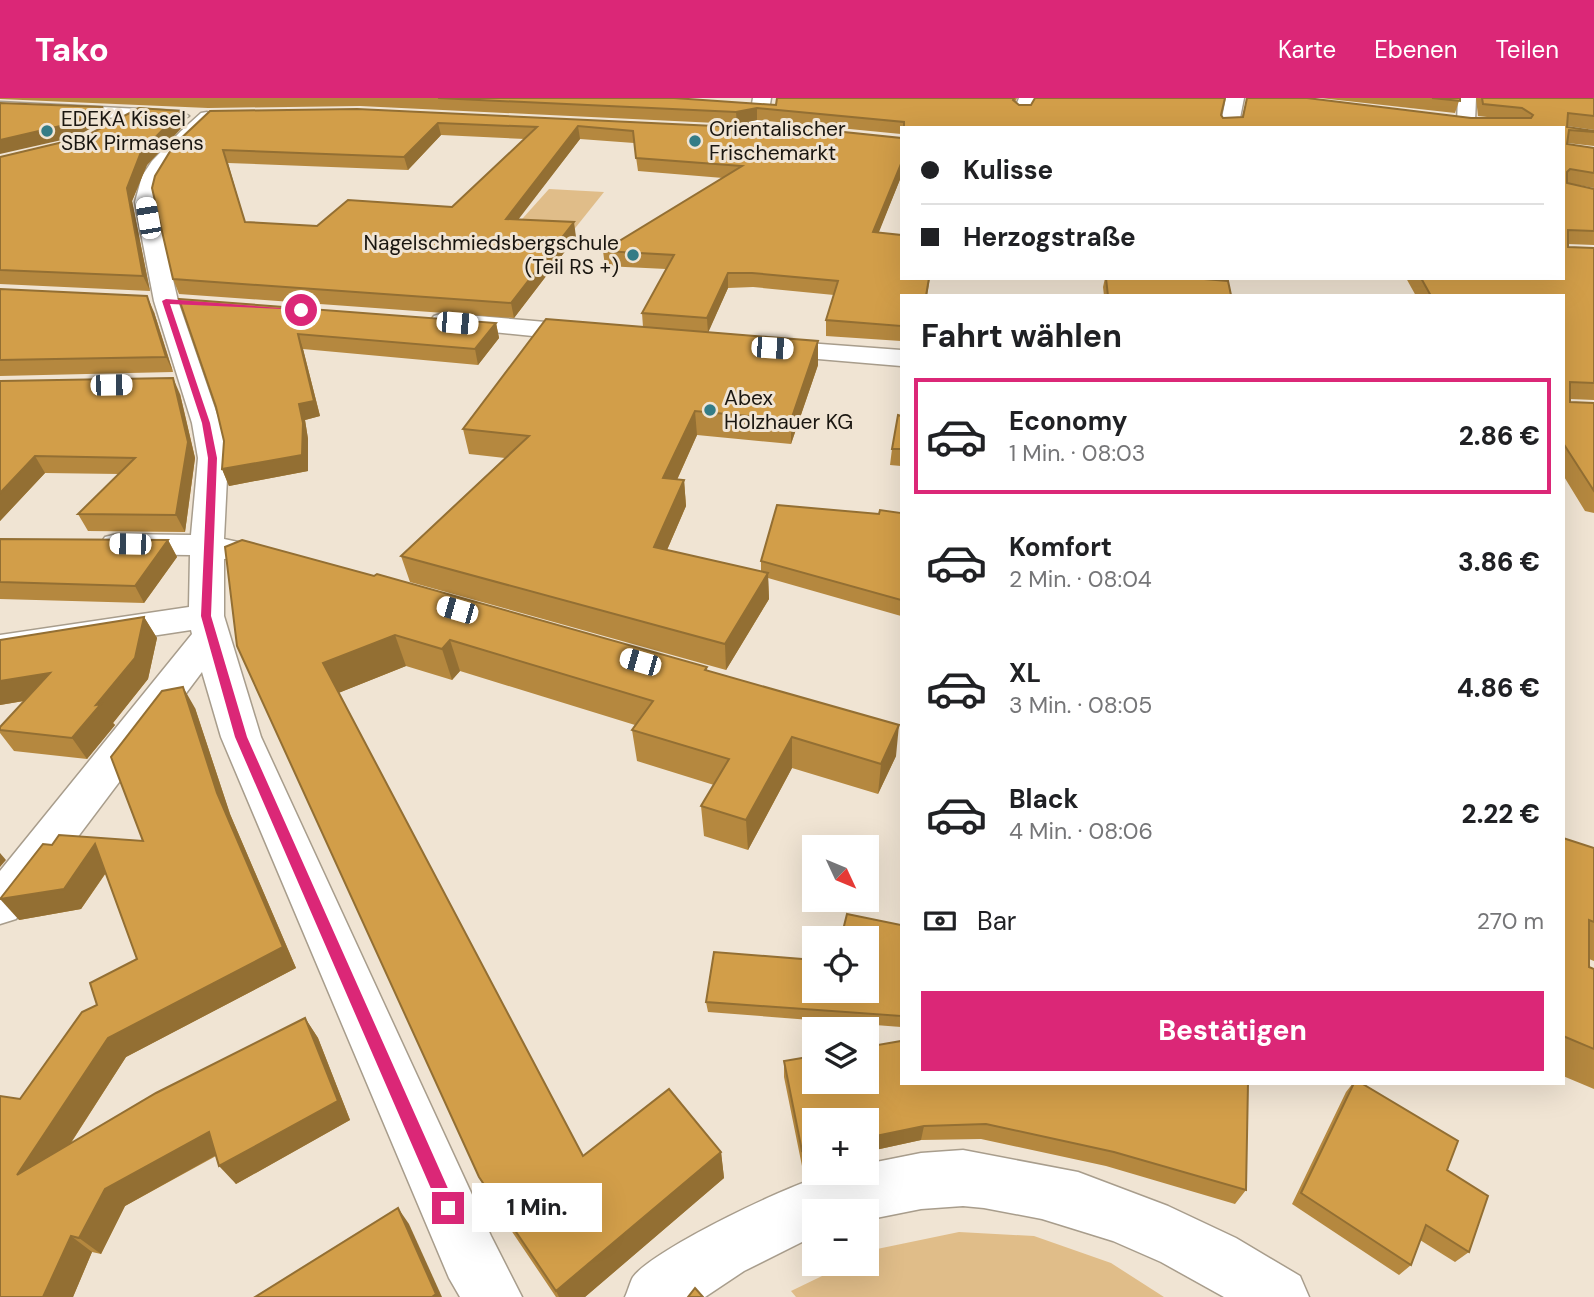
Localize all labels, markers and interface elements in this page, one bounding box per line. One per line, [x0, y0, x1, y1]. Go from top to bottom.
text: Tako [35, 28, 109, 71]
text: Karte [1278, 34, 1336, 65]
text: Ebenen [1374, 34, 1458, 65]
text: Teilen [1496, 34, 1559, 65]
place label: EDEKA Kissel SBK Pirmasens [61, 105, 204, 157]
place label: Orientalischer Frischemarkt [709, 115, 846, 167]
marker: EDEKA Kissel SBK Pirmasens [39, 123, 55, 139]
marker: Orientalischer Frischemarkt [687, 133, 703, 149]
text: Kulisse [963, 153, 1053, 187]
car [135, 195, 162, 241]
text: Herzogstraße [963, 220, 1136, 254]
place label: Nagelschmiedsbergschule (Teil RS +) [364, 229, 619, 281]
marker: Nagelschmiedsbergschule (Teil RS +) [625, 247, 641, 263]
route start [285, 294, 317, 326]
car [436, 311, 479, 335]
text: Fahrt wählen [921, 315, 1122, 357]
car [751, 336, 794, 360]
car [90, 374, 133, 396]
place label: Abex Holzhauer KG [724, 384, 853, 436]
marker: Abex Holzhauer KG [702, 402, 718, 418]
text: Economy [1009, 404, 1127, 438]
icon: car [925, 405, 988, 468]
text: 2.86 € [1459, 419, 1540, 453]
text: 1 Min. · 08:03 [1009, 438, 1145, 468]
text: Komfort [1009, 530, 1112, 564]
icon: car [925, 531, 988, 594]
car [109, 533, 152, 555]
text: 3.86 € [1458, 545, 1540, 579]
text: 2 Min. · 08:04 [1009, 564, 1152, 594]
car [434, 594, 481, 626]
car [617, 646, 664, 678]
text: XL [1009, 656, 1041, 690]
icon: car [925, 657, 988, 720]
text: 4.86 € [1457, 671, 1540, 705]
text: 3 Min. · 08:05 [1009, 690, 1152, 720]
text: Black [1009, 782, 1079, 816]
icon: car [925, 783, 988, 846]
text: 2.22 € [1462, 797, 1540, 831]
text: 4 Min. · 08:06 [1009, 816, 1153, 846]
north arrow [802, 835, 878, 912]
map controls [802, 835, 879, 1276]
icon: cash [921, 902, 959, 940]
text: Bar [977, 904, 1016, 938]
text: 270 m [1477, 906, 1544, 936]
button: locate [802, 926, 879, 1003]
button: Bestätigen [921, 991, 1544, 1071]
button: layers [802, 1017, 879, 1094]
button: + [802, 1108, 879, 1185]
callout: 1 Min. [472, 1184, 602, 1232]
route end [432, 1192, 464, 1224]
text: 1 Min. [507, 1192, 567, 1222]
button: − [802, 1199, 879, 1276]

